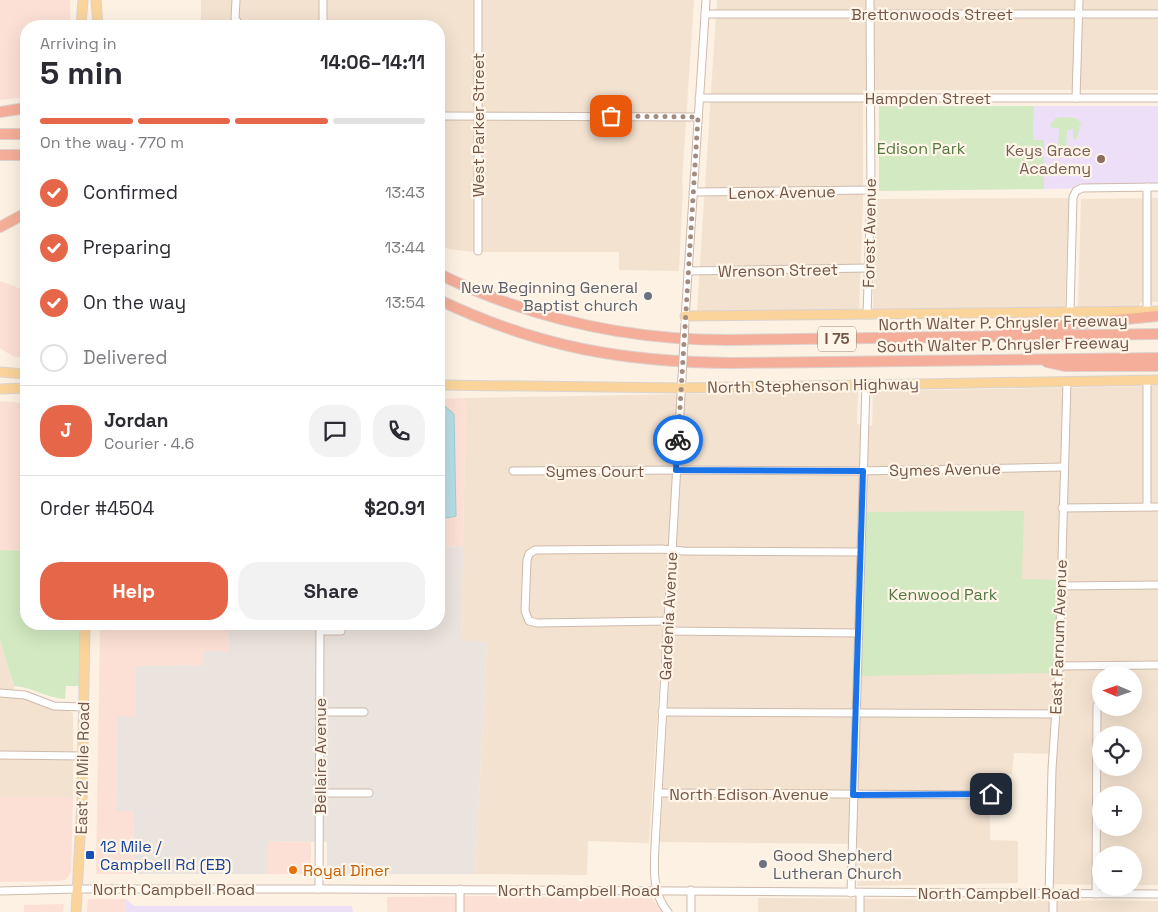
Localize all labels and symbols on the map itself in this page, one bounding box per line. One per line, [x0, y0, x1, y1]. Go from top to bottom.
street label: Brettonwoods Street [851, 4, 1013, 25]
street label: West Parker Street [468, 53, 489, 197]
street label: Hampden Street [865, 88, 991, 109]
pin [590, 95, 632, 137]
park label: Edison Park [877, 138, 966, 159]
place label: Keys Grace Academy [1005, 140, 1091, 179]
marker: Keys Grace Academy [1095, 153, 1107, 165]
street label: Forest Avenue [858, 178, 881, 288]
street label: Lenox Avenue [728, 181, 836, 204]
street label: Wrenson Street [718, 259, 838, 282]
place label: New Beginning General Baptist church [461, 277, 638, 316]
marker: New Beginning General Baptist church [642, 290, 654, 302]
street label: North Walter P. Chrysler Freeway [878, 310, 1128, 335]
road number: I 75 [818, 326, 856, 352]
street label: South Walter P. Chrysler Freeway [877, 332, 1129, 357]
street label: North Stephenson Highway [707, 373, 919, 398]
courier [653, 415, 703, 465]
street label: Symes Avenue [889, 458, 1001, 481]
street label: Symes Court [546, 461, 644, 482]
street label: Gardenia Avenue [655, 551, 682, 681]
street label: East Farnum Avenue [1045, 559, 1072, 715]
park label: Kenwood Park [889, 584, 998, 605]
north arrow [1092, 666, 1142, 716]
street label: Bellaire Avenue [310, 698, 331, 814]
street label: East 12 Mile Road [71, 701, 94, 835]
pin [970, 773, 1012, 815]
street label: North Edison Avenue [669, 784, 829, 805]
place label: 12 Mile / Campbell Rd (EB) [100, 836, 231, 875]
place label: Good Shepherd Lutheran Church [773, 845, 902, 884]
marker: 12 Mile / Campbell Rd (EB) [84, 849, 96, 861]
marker: Good Shepherd Lutheran Church [757, 858, 769, 870]
place label: Royal Diner [303, 860, 390, 881]
marker: Royal Diner [287, 864, 299, 876]
street label: North Campbell Road [93, 879, 255, 900]
street label: North Campbell Road [498, 880, 660, 901]
street label: North Campbell Road [918, 883, 1080, 904]

